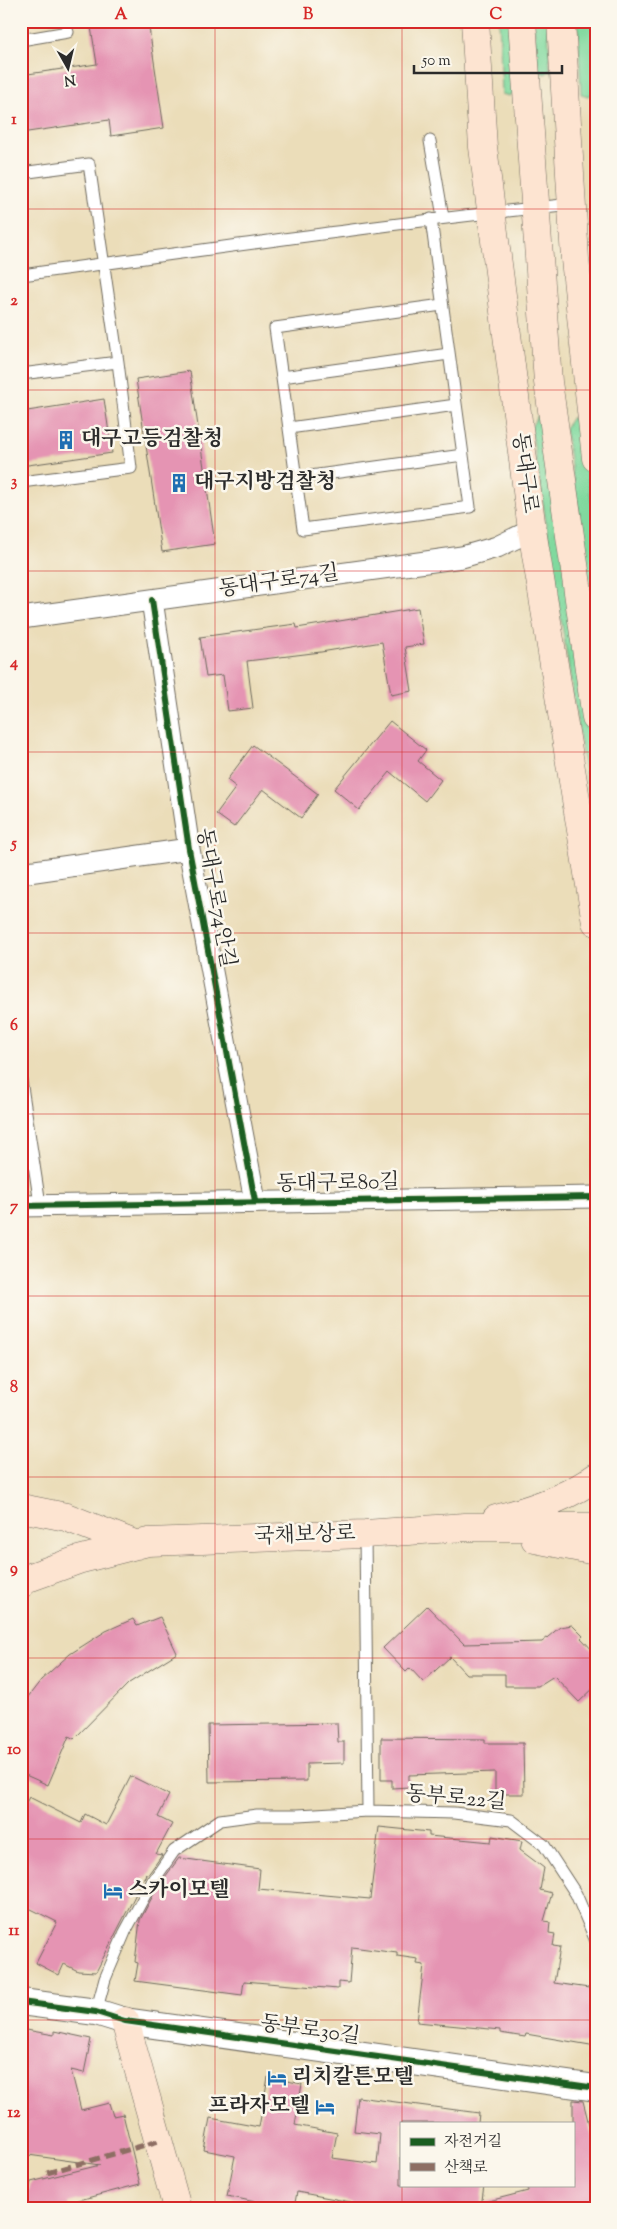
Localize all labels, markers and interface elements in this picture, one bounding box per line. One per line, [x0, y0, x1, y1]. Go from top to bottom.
text: A [115, 4, 128, 27]
text: B [303, 4, 313, 27]
text: C [490, 4, 503, 27]
north arrow [42, 42, 92, 92]
scale bar [414, 42, 562, 74]
text: 50 m [421, 51, 451, 72]
text: N [63, 68, 76, 90]
text: 1 [11, 109, 17, 132]
text: 2 [10, 290, 18, 313]
place label: 대구고등검찰청 [81, 425, 223, 455]
building icon: 대구고등검찰청 [55, 429, 77, 451]
street label: 동대구로 [503, 431, 545, 515]
place label: 대구지방검찰청 [194, 468, 336, 498]
text: 3 [11, 471, 18, 494]
building icon: 대구지방검찰청 [168, 472, 190, 494]
street label: 동대구로74길 [217, 559, 341, 605]
text: 4 [9, 652, 18, 675]
street label: 동대구로74안길 [188, 826, 242, 970]
text: 5 [9, 833, 17, 856]
text: 6 [10, 1015, 18, 1038]
street label: 동대구로80길 [276, 1168, 400, 1200]
text: 7 [10, 1196, 19, 1219]
text: 8 [10, 1377, 18, 1400]
street label: 국채보상로 [254, 1519, 356, 1553]
text: 9 [10, 1558, 18, 1581]
text: 10 [7, 1739, 21, 1762]
street label: 동부로22길 [404, 1780, 508, 1818]
place label: 스카이모텔 [128, 1876, 229, 1906]
hotel icon: 스카이모텔 [102, 1880, 124, 1902]
text: 11 [9, 1920, 20, 1943]
street label: 동부로30길 [258, 2009, 362, 2053]
place label: 리치칼튼모텔 [292, 2063, 414, 2093]
hotel icon: 리치칼튼모텔 [266, 2067, 288, 2089]
place label: 프라자모텔 [209, 2092, 310, 2122]
hotel icon: 프라자모텔 [314, 2096, 336, 2118]
text: 12 [8, 2102, 21, 2125]
legend [400, 2122, 574, 2186]
text: 자전거길 [444, 2132, 502, 2153]
text: 산책로 [444, 2158, 488, 2179]

